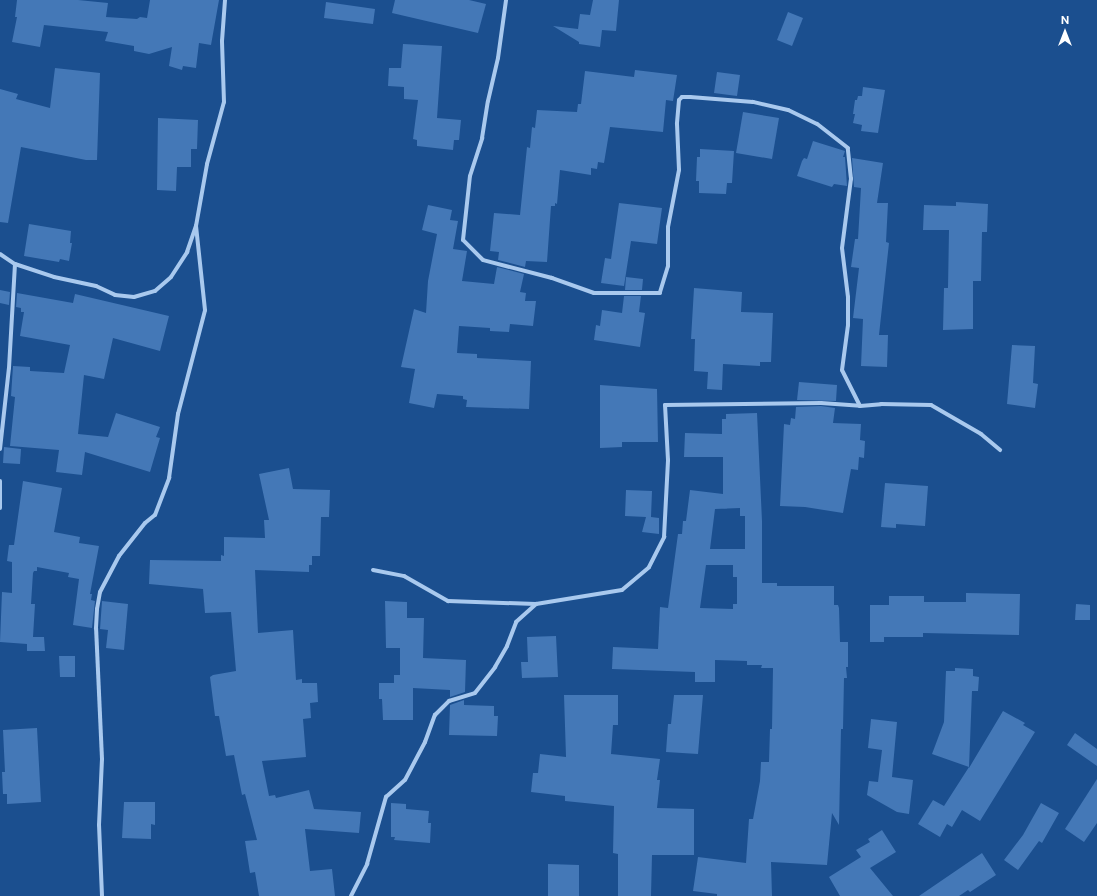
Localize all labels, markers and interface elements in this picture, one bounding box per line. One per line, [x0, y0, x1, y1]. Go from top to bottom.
north arrow [1045, 12, 1085, 52]
text: N [1061, 14, 1069, 26]

